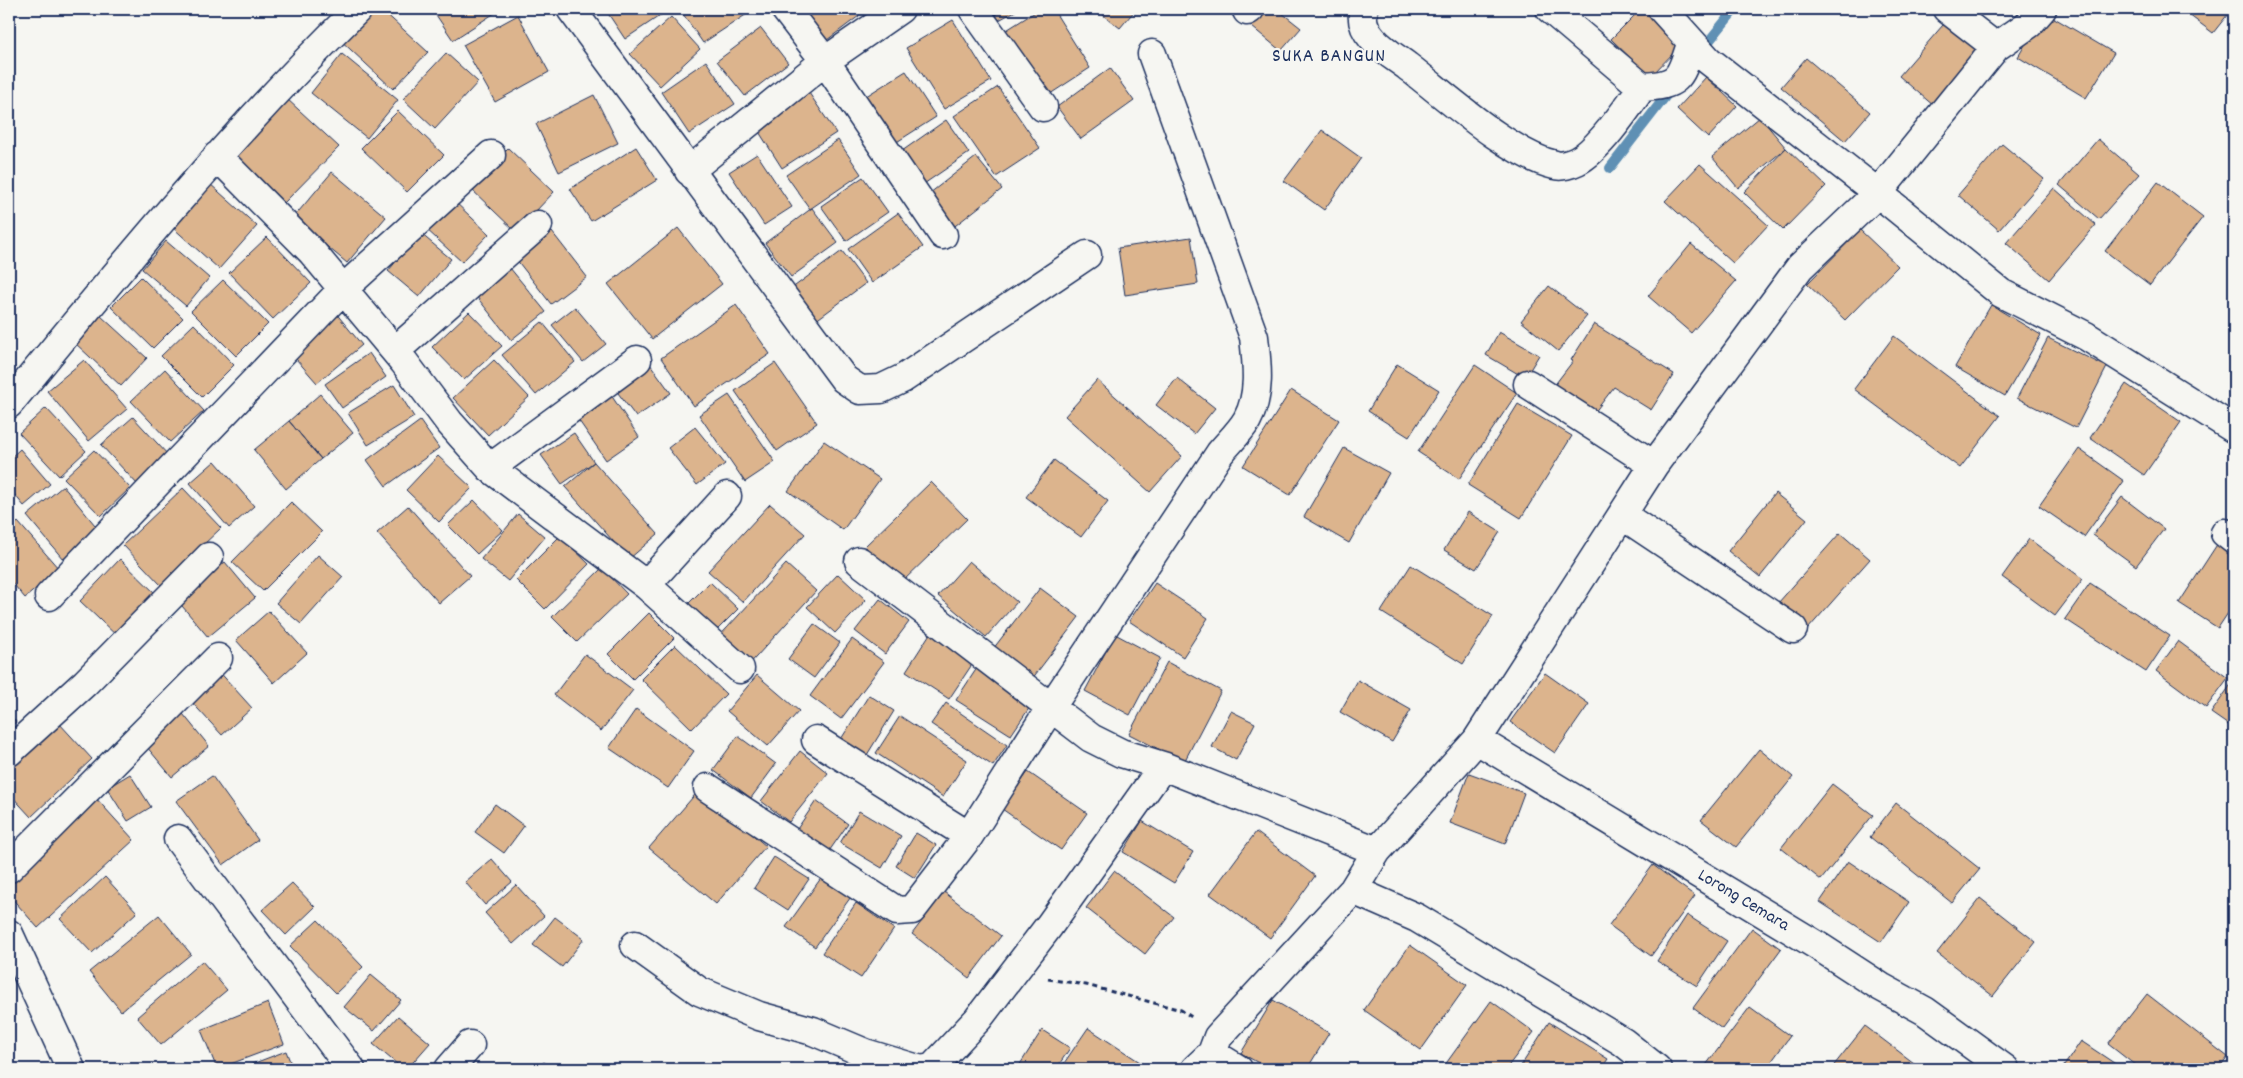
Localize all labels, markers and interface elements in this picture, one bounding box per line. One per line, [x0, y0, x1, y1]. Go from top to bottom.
district label: SUKA BANGUN [1272, 43, 1386, 71]
street label: Lorong Cemara [1692, 864, 1794, 939]

